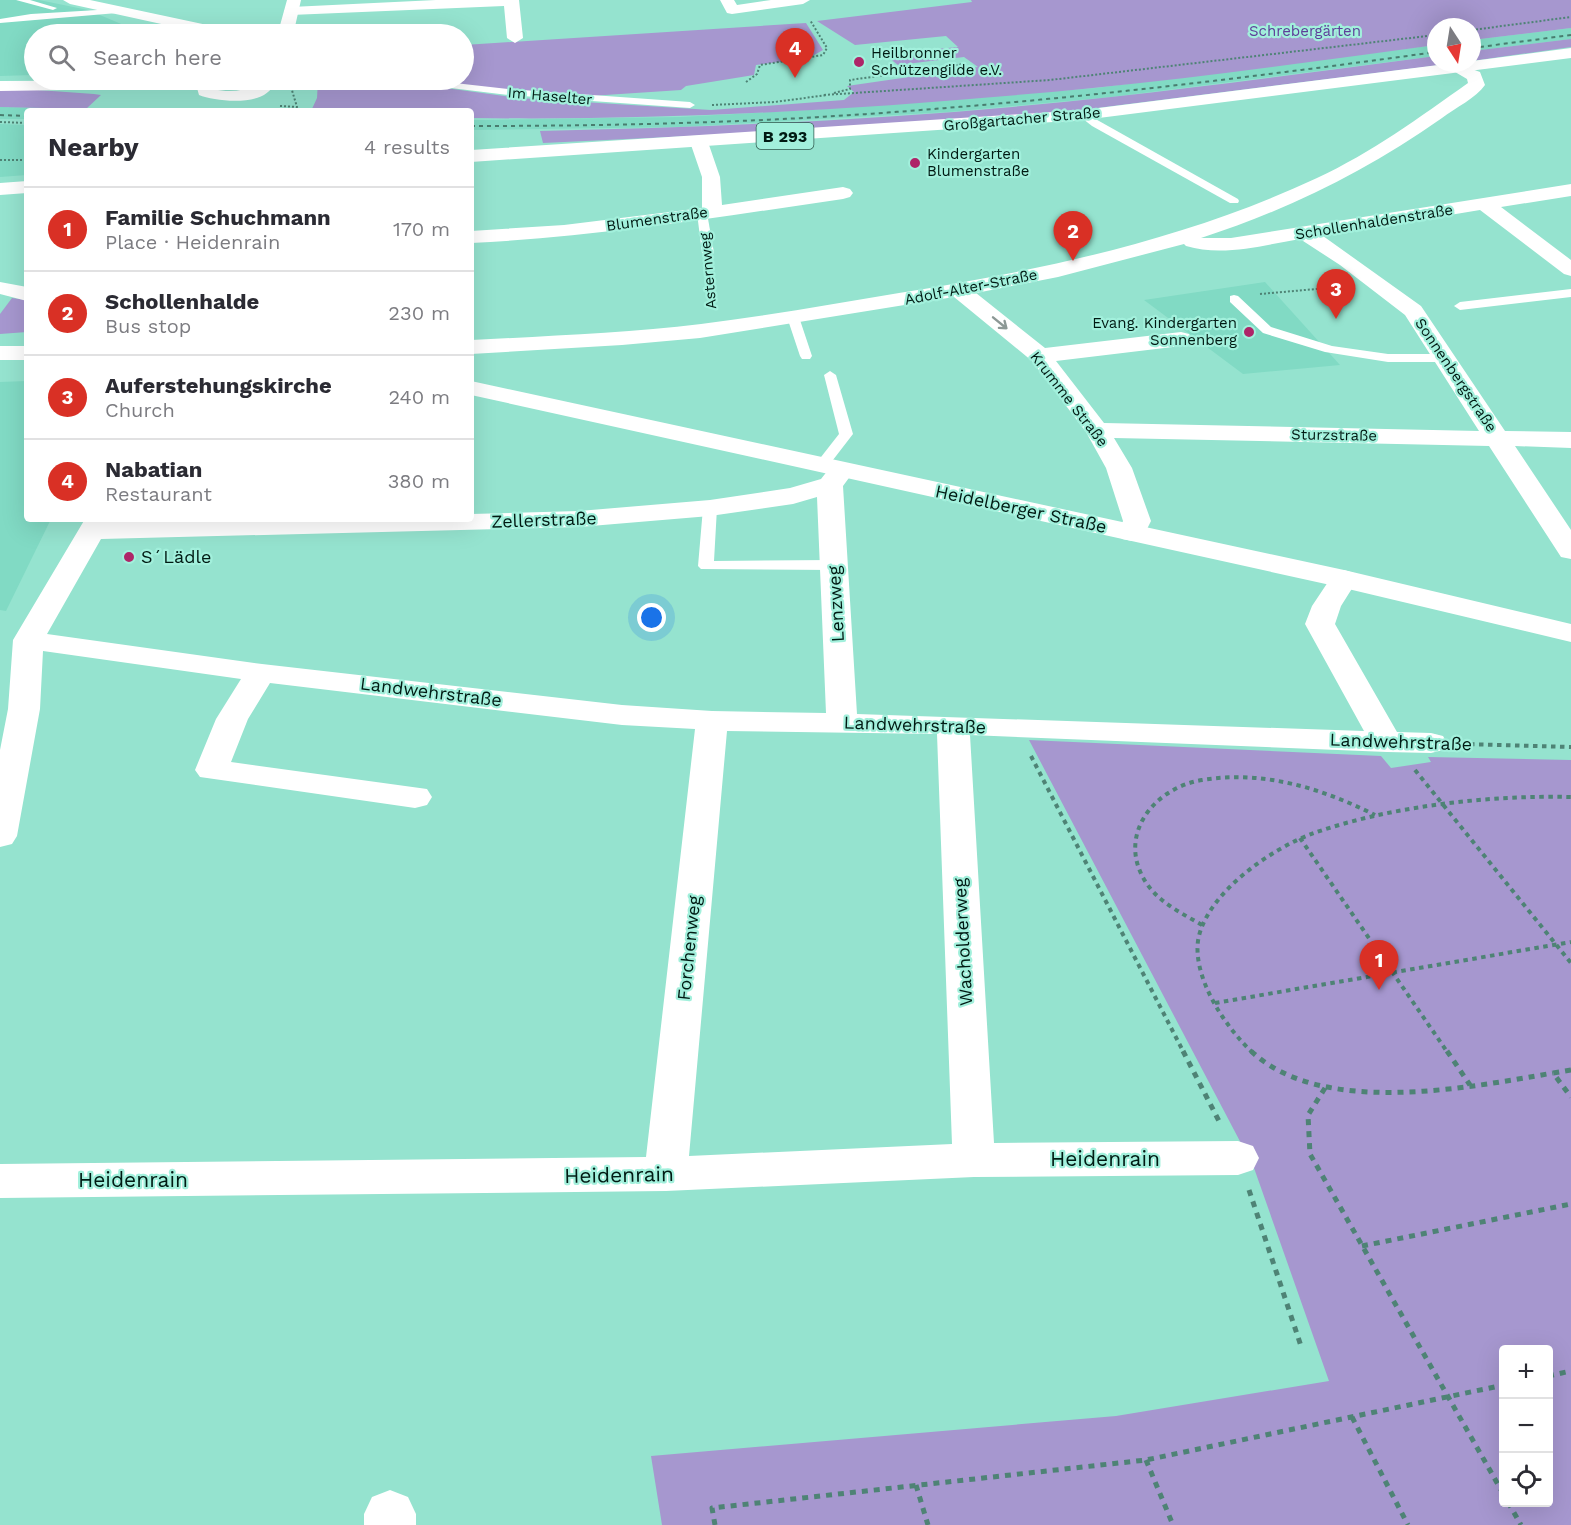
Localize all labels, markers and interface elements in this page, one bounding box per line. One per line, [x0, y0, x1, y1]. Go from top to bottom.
north arrow [1427, 18, 1481, 72]
park label: Schrebergärten [1249, 22, 1361, 40]
search box [24, 24, 474, 90]
pin: 4 [776, 28, 814, 78]
icon: search [45, 41, 78, 74]
place label: Heilbronner Schützengilde e.V. [871, 44, 1002, 79]
text: Search here [93, 45, 222, 70]
marker: Heilbronner Schützengilde e.V. [852, 55, 866, 69]
street label: Im Haselter [507, 83, 593, 109]
street label: Großgartacher Straße [943, 103, 1101, 135]
road number: B 293 [756, 123, 814, 149]
text: Nearby [48, 132, 139, 162]
text: 4 results [364, 135, 450, 159]
place label: Kindergarten Blumenstraße [927, 145, 1029, 180]
marker: Kindergarten Blumenstraße [908, 156, 922, 170]
street label: Schollenhaldenstraße [1294, 201, 1454, 243]
street label: Blumenstraße [605, 203, 709, 235]
text: Familie Schuchmann [105, 205, 331, 230]
pin: 2 [1054, 212, 1092, 261]
text: 1 [63, 217, 72, 241]
text: 170 m [393, 217, 450, 241]
text: Place · Heidenrain [105, 230, 280, 254]
street label: Asternweg [696, 232, 720, 310]
street label: Adolf-Alter-Straße [903, 265, 1039, 309]
pin: 3 [1316, 270, 1356, 319]
text: Schollenhalde [105, 289, 259, 314]
text: 2 [62, 301, 73, 325]
text: 230 m [388, 301, 450, 325]
text: Bus stop [105, 314, 191, 338]
place label: Evang. Kindergarten Sonnenberg [1092, 314, 1237, 349]
street label: Sonnenbergstraße [1411, 315, 1501, 435]
one-way arrow [992, 317, 1008, 330]
marker: Evang. Kindergarten Sonnenberg [1242, 325, 1256, 339]
street label: Krumme Straße [1026, 348, 1112, 450]
text: Auferstehungskirche [105, 373, 332, 398]
text: 3 [62, 385, 73, 409]
text: 240 m [388, 385, 450, 409]
text: Church [105, 398, 175, 422]
street label: Sturzstraße [1291, 425, 1377, 445]
text: Nabatian [105, 457, 202, 482]
text: 4 [61, 469, 74, 493]
text: 380 m [388, 469, 450, 493]
street label: Heidelberger Straße [933, 480, 1109, 537]
text: Restaurant [105, 482, 212, 506]
street label: Zellerstraße [491, 507, 597, 532]
place label: S´Lädle [141, 546, 211, 567]
marker: S´Lädle [122, 550, 136, 564]
street label: Lenzweg [823, 565, 848, 643]
your location [637, 603, 666, 632]
street label: Landwehrstraße [359, 672, 503, 711]
street label: Landwehrstraße [843, 712, 987, 737]
street label: Landwehrstraße [1329, 729, 1473, 754]
street label: Wacholderweg [949, 877, 976, 1007]
street label: Forchenweg [673, 894, 704, 1001]
pin: 1 [1360, 940, 1398, 990]
street label: Heidenrain [1050, 1146, 1160, 1171]
street label: Heidenrain [564, 1161, 674, 1188]
street label: Heidenrain [78, 1167, 188, 1192]
map controls [1499, 1345, 1553, 1507]
button: + [1499, 1345, 1553, 1399]
button: − [1499, 1399, 1553, 1453]
button: locate [1499, 1453, 1553, 1507]

